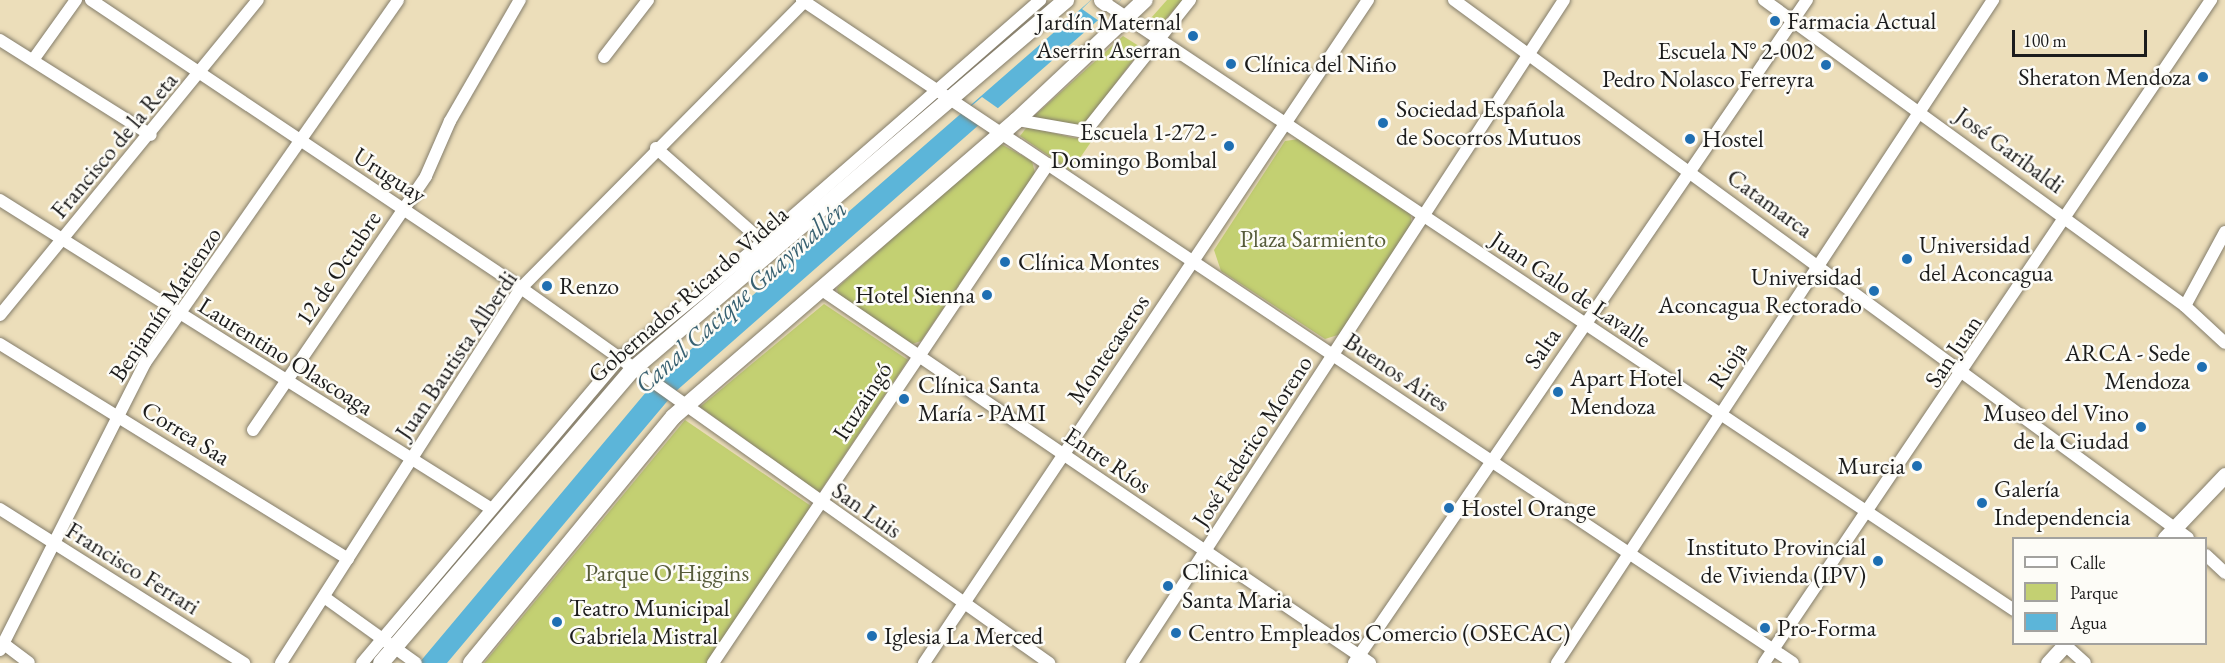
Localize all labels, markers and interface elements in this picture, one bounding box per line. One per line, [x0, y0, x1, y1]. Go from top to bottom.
place label: Farmacia Actual [1787, 7, 1936, 35]
place label: Jardín Maternal Aserrin Aserran [1036, 8, 1181, 64]
marker: Farmacia Actual [1768, 14, 1782, 28]
scale bar [2015, 18, 2150, 56]
marker: Jardín Maternal Aserrin Aserran [1186, 29, 1200, 43]
text: 100 m [2023, 29, 2067, 52]
place label: Escuela N° 2-002 Pedro Nolasco Ferreyra [1602, 37, 1814, 93]
place label: Clínica del Niño [1244, 50, 1397, 78]
marker: Clínica del Niño [1222, 55, 1240, 73]
marker: Escuela N° 2-002 Pedro Nolasco Ferreyra [1819, 58, 1833, 72]
place label: Sheraton Mendoza [2018, 63, 2191, 91]
street label: Francisco de la Reta [44, 66, 184, 224]
marker: Sheraton Mendoza [2196, 70, 2210, 84]
place label: Sociedad Española de Socorros Mutuos [1396, 95, 1581, 151]
street label: José Garibaldi [1950, 101, 2070, 199]
marker: Sociedad Española de Socorros Mutuos [1374, 114, 1392, 132]
place label: Escuela 1-272 - Domingo Bombal [1051, 118, 1217, 174]
place label: Hostel [1702, 125, 1764, 153]
marker: Hostel [1683, 132, 1697, 146]
marker: Escuela 1-272 - Domingo Bombal [1222, 139, 1236, 153]
street label: Uruguay [348, 141, 432, 209]
street label: Catamarca [1721, 162, 1819, 244]
water label: Canal Cacique Guaymallén [629, 194, 853, 400]
street label: Gobernador Ricardo Videla [582, 199, 794, 389]
street label: 12 de Octubre [289, 205, 387, 331]
street label: Benjamín Matienzo [103, 221, 227, 387]
park label: Plaza Sarmiento [1240, 225, 1386, 253]
street label: Juan Galo de Lavalle [1485, 225, 1657, 353]
place label: Universidad del Aconcagua [1919, 231, 2053, 287]
place label: Clínica Montes [1018, 248, 1159, 276]
marker: Universidad del Aconcagua [1900, 252, 1914, 266]
marker: Clínica Montes [996, 253, 1014, 271]
place label: Universidad Aconcagua Rectorado [1658, 263, 1862, 319]
street label: Juan Bautista Alberdi [389, 265, 523, 445]
place label: Renzo [559, 272, 619, 300]
marker: Renzo [540, 279, 554, 293]
place label: Hotel Sienna [855, 281, 975, 309]
marker: Universidad Aconcagua Rectorado [1867, 284, 1881, 298]
marker: Hotel Sienna [980, 288, 994, 302]
street label: Montecaseros [1061, 289, 1155, 409]
street label: Laurentino Olascoaga [193, 291, 379, 421]
street label: San Juan [1918, 309, 1988, 393]
street label: Salta [1518, 322, 1566, 374]
street label: Buenos Aires [1339, 326, 1455, 418]
street label: Rioja [1701, 336, 1753, 394]
place label: ARCA - Sede Mendoza [2065, 339, 2190, 395]
street label: José Federico Moreno [1186, 350, 1318, 532]
street label: Ituzaingó [826, 356, 898, 446]
marker: ARCA - Sede Mendoza [2195, 360, 2209, 374]
place label: Apart Hotel Mendoza [1570, 364, 1682, 420]
place label: Clínica Santa María - PAMI [918, 371, 1046, 427]
marker: Apart Hotel Mendoza [1551, 385, 1565, 399]
marker: Clínica Santa María - PAMI [895, 390, 913, 408]
street label: Correa Saa [136, 395, 236, 471]
place label: Museo del Vino de la Ciudad [1983, 399, 2129, 455]
marker: Museo del Vino de la Ciudad [2134, 420, 2148, 434]
street label: Entre Ríos [1059, 421, 1157, 499]
place label: Murcia [1837, 452, 1905, 480]
marker: Murcia [1910, 459, 1924, 473]
place label: Galería Independencia [1994, 475, 2130, 531]
street label: San Luis [827, 476, 907, 544]
place label: Hostel Orange [1461, 494, 1596, 522]
marker: Galería Independencia [1975, 496, 1989, 510]
marker: Hostel Orange [1442, 501, 1456, 515]
street label: Francisco Ferrari [61, 515, 205, 621]
place label: Instituto Provincial de Vivienda (IPV) [1687, 533, 1866, 589]
legend [2012, 537, 2207, 645]
text: Calle [2070, 551, 2106, 574]
marker: Instituto Provincial de Vivienda (IPV) [1871, 554, 1885, 568]
place label: Clinica Santa Maria [1182, 558, 1292, 614]
park label: Parque O'Higgins [585, 559, 749, 587]
marker: Clinica Santa Maria [1159, 577, 1177, 595]
text: Parque [2070, 581, 2118, 604]
place label: Teatro Municipal Gabriela Mistral [569, 594, 730, 650]
text: Agua [2070, 611, 2107, 634]
place label: Pro-Forma [1777, 614, 1876, 642]
marker: Teatro Municipal Gabriela Mistral [550, 615, 564, 629]
place label: Centro Empleados Comercio (OSECAC) [1188, 619, 1570, 647]
marker: Pro-Forma [1758, 621, 1772, 635]
place label: Iglesia La Merced [884, 622, 1043, 650]
marker: Centro Empleados Comercio (OSECAC) [1169, 626, 1183, 640]
marker: Iglesia La Merced [865, 629, 879, 643]

